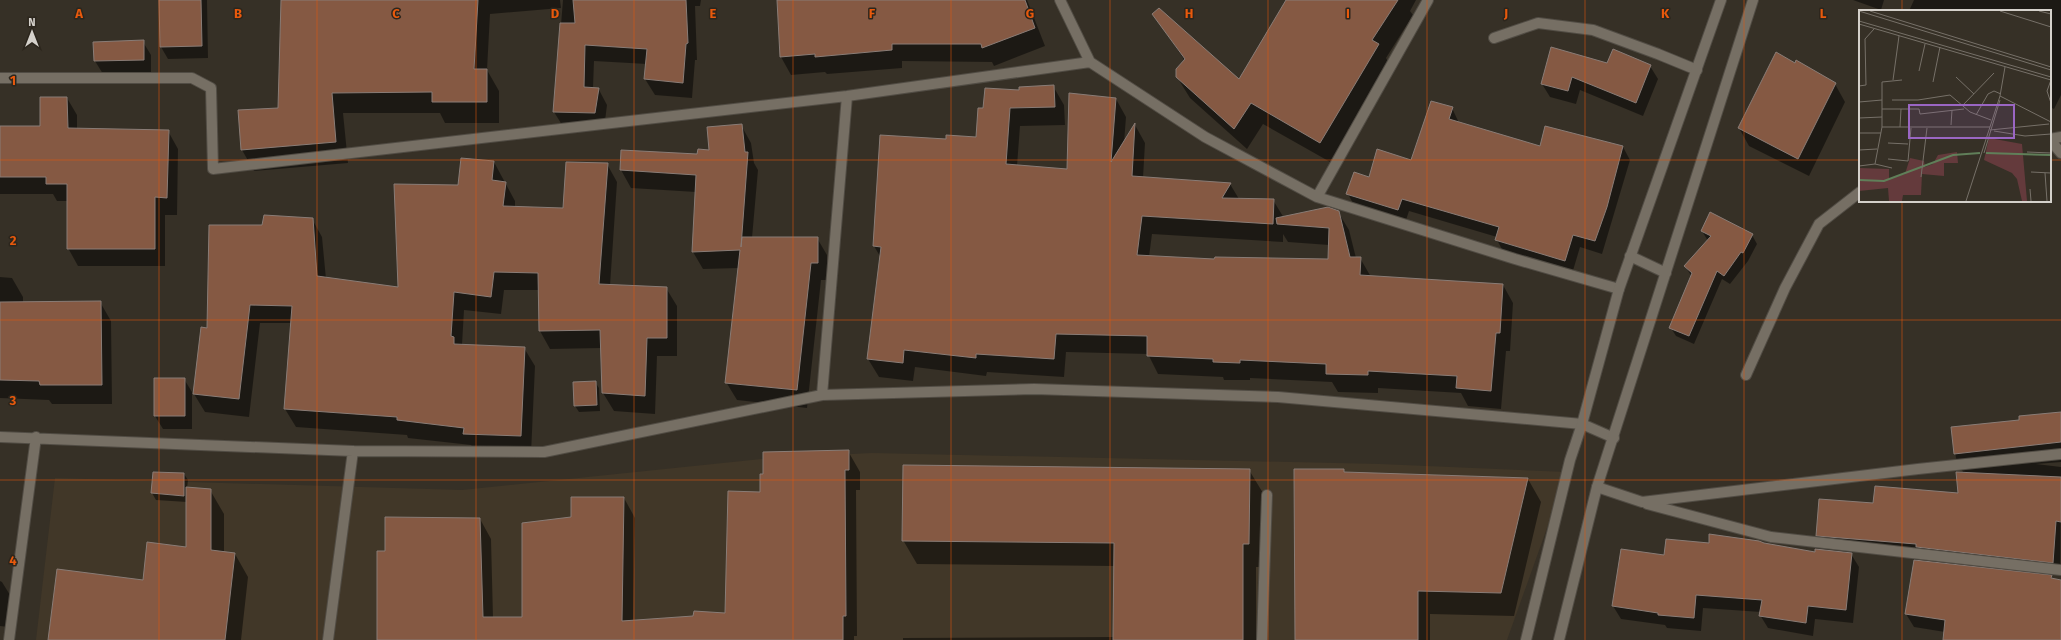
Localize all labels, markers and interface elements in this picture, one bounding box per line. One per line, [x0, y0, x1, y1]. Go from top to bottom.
text: A [74, 6, 83, 21]
text: B [234, 6, 242, 21]
text: C [392, 6, 400, 21]
text: D [551, 6, 560, 21]
text: E [710, 6, 717, 21]
text: F [869, 6, 876, 21]
text: G [1026, 6, 1034, 21]
text: H [1185, 6, 1193, 21]
text: I [1346, 6, 1350, 21]
text: J [1503, 6, 1508, 21]
text: K [1661, 6, 1670, 21]
text: L [1820, 6, 1827, 21]
inset map [1859, 10, 2051, 202]
north arrow [12, 12, 52, 52]
text: N [28, 16, 36, 29]
text: 1 [10, 73, 16, 88]
text: 2 [10, 233, 17, 248]
text: 3 [9, 393, 17, 408]
text: 4 [9, 553, 17, 568]

